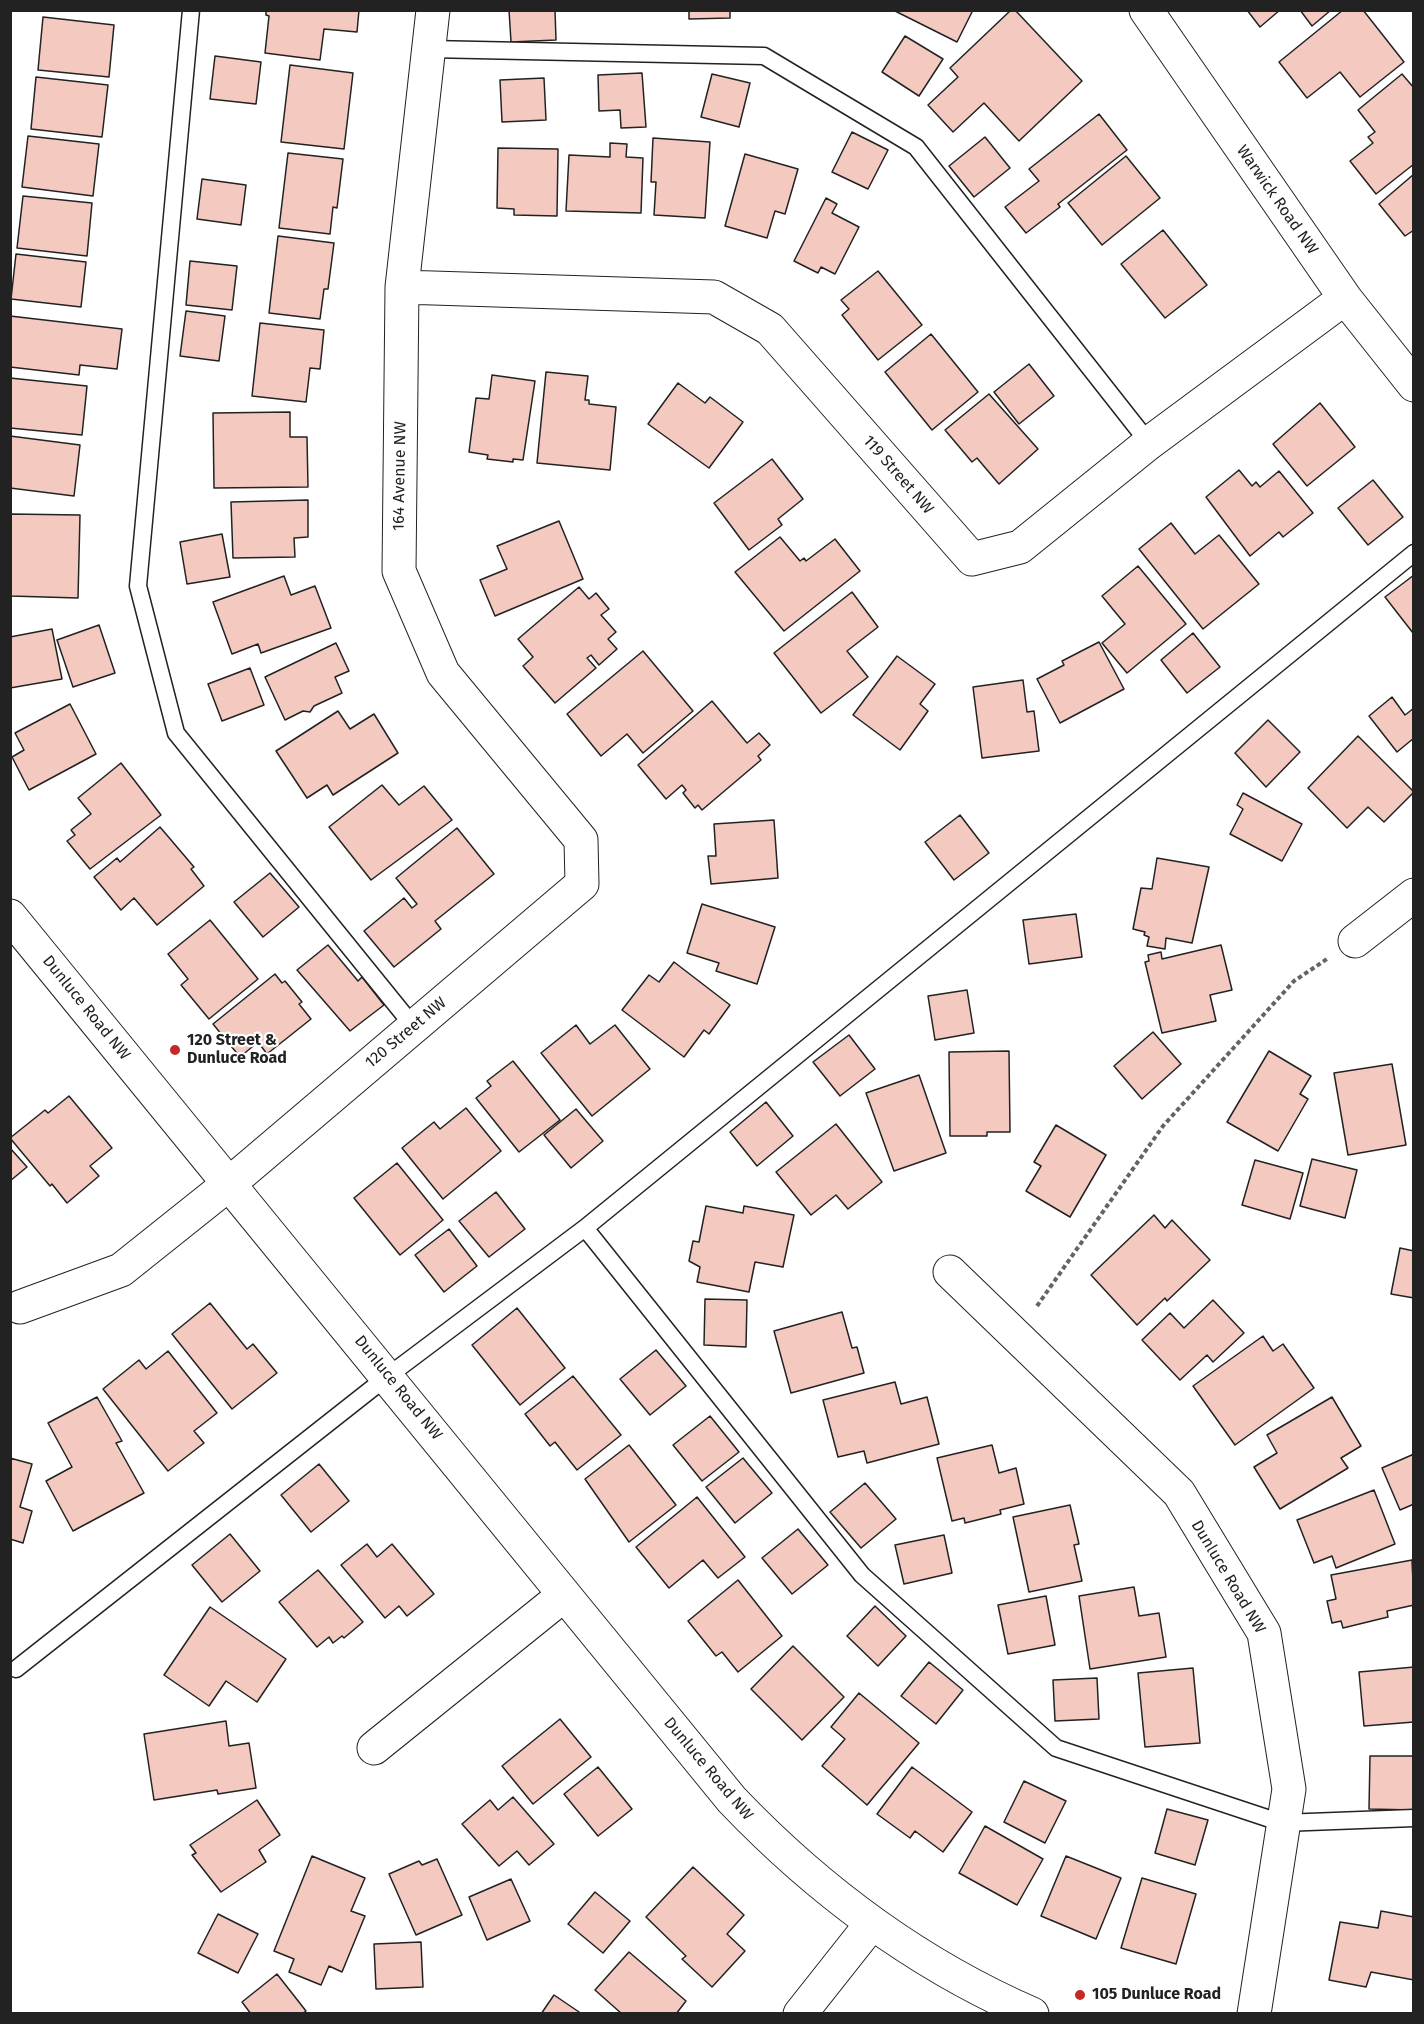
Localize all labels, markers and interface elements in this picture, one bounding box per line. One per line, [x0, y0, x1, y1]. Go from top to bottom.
street label: Warwick Road NW [1232, 142, 1322, 258]
street label: 164 Avenue NW [389, 421, 411, 531]
street label: 119 Street NW [859, 432, 937, 518]
street label: Dunluce Road NW [38, 952, 134, 1064]
street label: 120 Street NW [362, 994, 450, 1072]
place label: 120 Street & Dunluce Road [187, 1031, 287, 1069]
marker: 120 Street & Dunluce Road [168, 1043, 182, 1057]
street label: Dunluce Road NW [350, 1332, 446, 1444]
street label: Dunluce Road NW [1187, 1517, 1269, 1637]
street label: Dunluce Road NW [659, 1714, 757, 1824]
place label: 105 Dunluce Road [1092, 1985, 1221, 2005]
marker: 105 Dunluce Road [1073, 1988, 1087, 2002]

